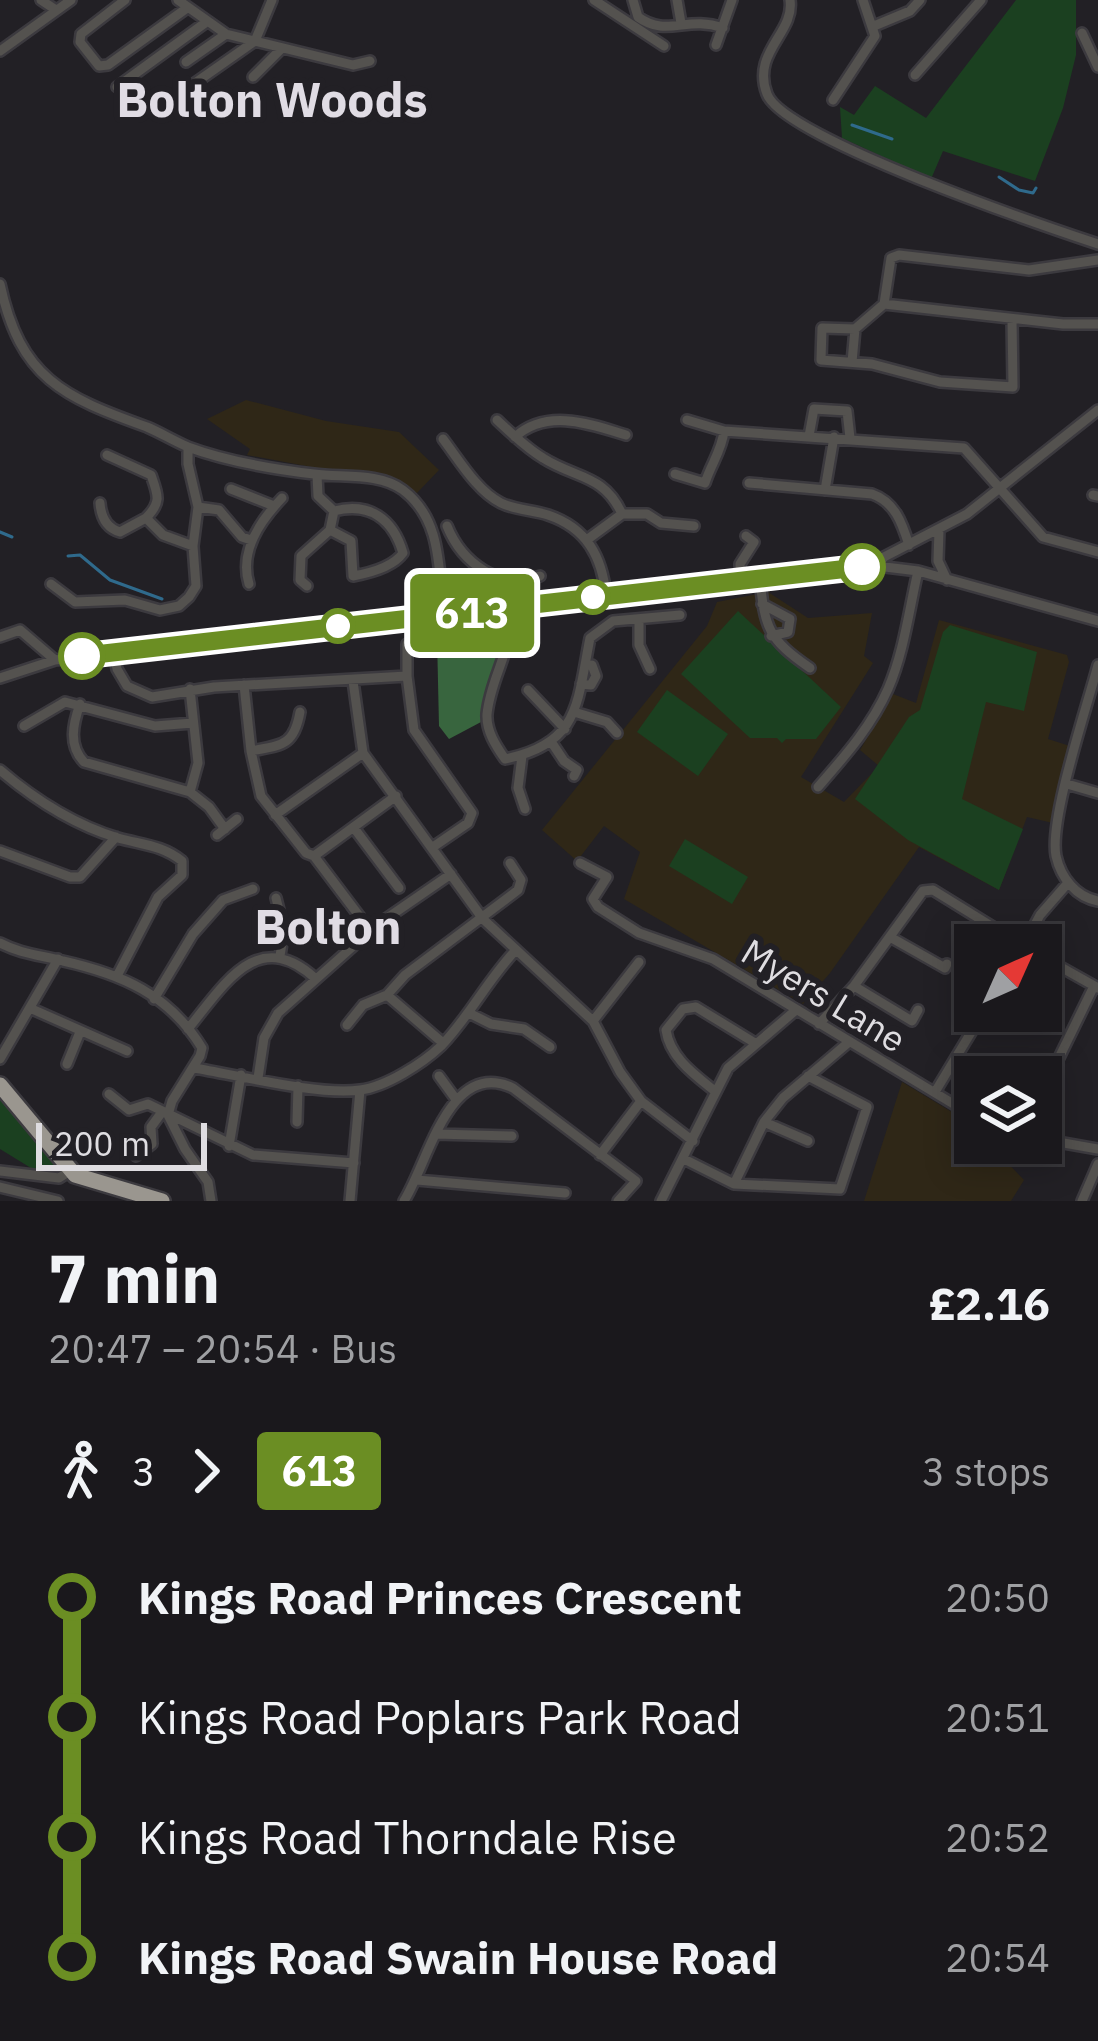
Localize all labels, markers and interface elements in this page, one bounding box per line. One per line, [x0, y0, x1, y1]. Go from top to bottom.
district label: Bolton Woods [116, 68, 428, 130]
unlabelled marker [840, 545, 884, 589]
line badge: 613 [403, 574, 541, 652]
unlabelled marker [577, 581, 609, 613]
text: 613 [434, 585, 510, 640]
unlabelled marker [322, 610, 354, 642]
unlabelled marker [60, 634, 104, 678]
district label: Bolton [254, 895, 402, 957]
north arrow [954, 924, 1062, 1032]
map controls [954, 924, 1062, 1164]
street label: Myers Lane [733, 928, 915, 1062]
button: layers [954, 1056, 1062, 1164]
scale bar [36, 1117, 207, 1170]
text: 200 m [54, 1122, 150, 1165]
text: 7 min [48, 1235, 220, 1321]
text: £2.16 [929, 1274, 1050, 1332]
text: 20:47 – 20:54 · Bus [48, 1323, 397, 1374]
icon: walk [48, 1438, 114, 1504]
icon: forward [173, 1438, 239, 1504]
text: 613 [281, 1443, 357, 1498]
text: 3 [132, 1446, 155, 1497]
text: 3 stops [922, 1446, 1050, 1497]
text: Kings Road Princes Crescent [138, 1568, 742, 1626]
text: 20:50 [945, 1572, 1050, 1623]
text: Kings Road Poplars Park Road [138, 1688, 742, 1746]
text: 20:51 [945, 1692, 1050, 1743]
text: Kings Road Thorndale Rise [138, 1808, 677, 1866]
text: 20:52 [945, 1812, 1050, 1863]
text: Kings Road Swain House Road [138, 1928, 778, 1986]
text: 20:54 [945, 1932, 1050, 1983]

